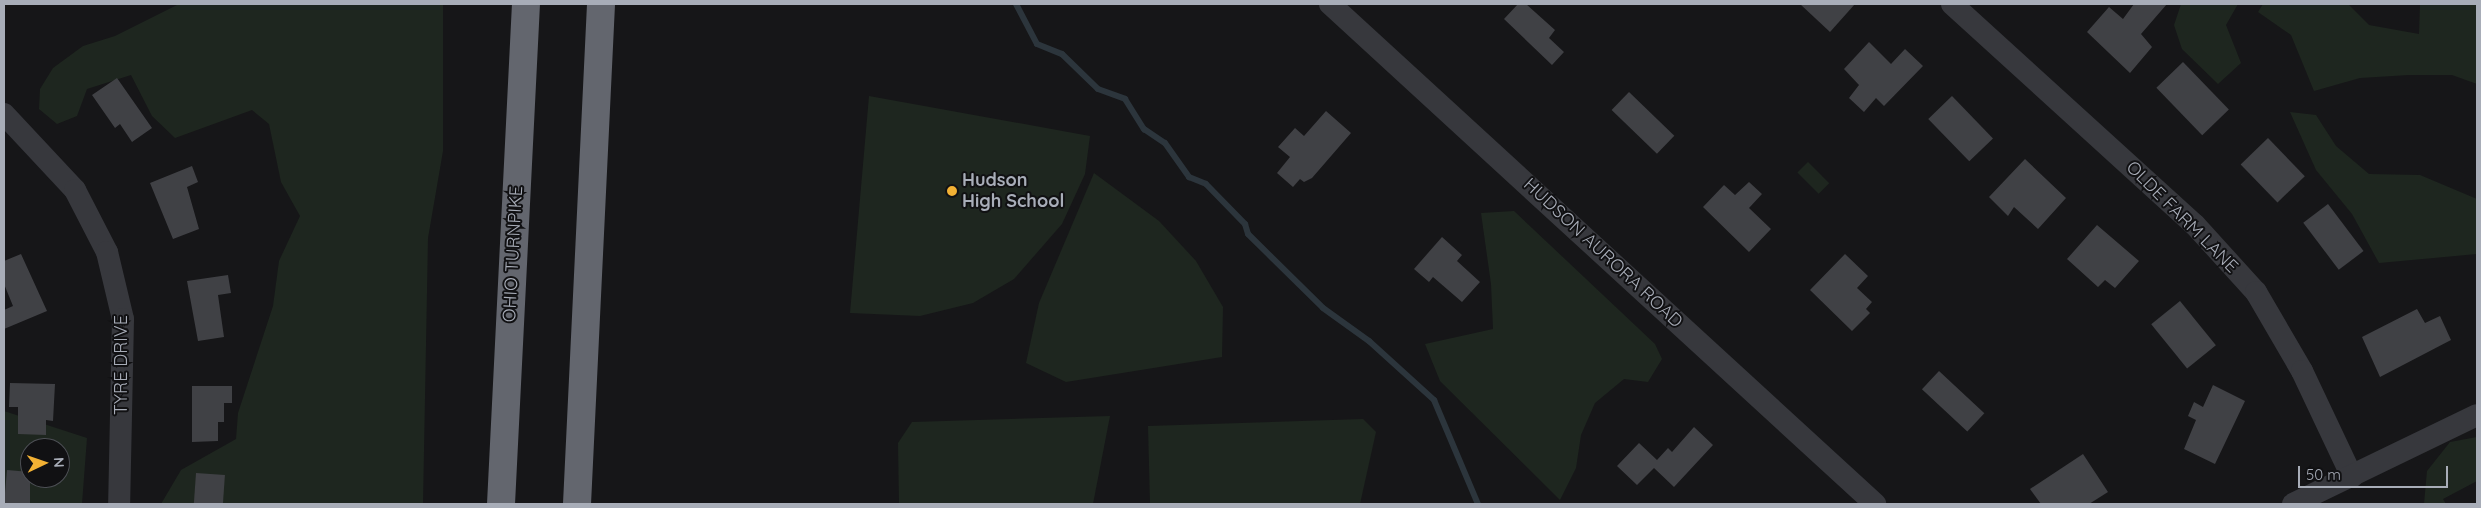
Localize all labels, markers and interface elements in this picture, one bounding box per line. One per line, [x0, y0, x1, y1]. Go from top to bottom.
street label: OLDE FARM LANE [2122, 157, 2242, 277]
place label: Hudson High School [962, 170, 1064, 212]
street label: HUDSON AURORA ROAD [1519, 174, 1687, 332]
street label: OHIO TURNPIKE [499, 185, 527, 323]
marker: Hudson High School [946, 185, 958, 197]
street label: TYRE DRIVE [110, 315, 132, 415]
north arrow [20, 438, 70, 488]
scale bar [2301, 456, 2451, 488]
text: N [50, 457, 68, 468]
text: 50 m [2306, 465, 2341, 484]

